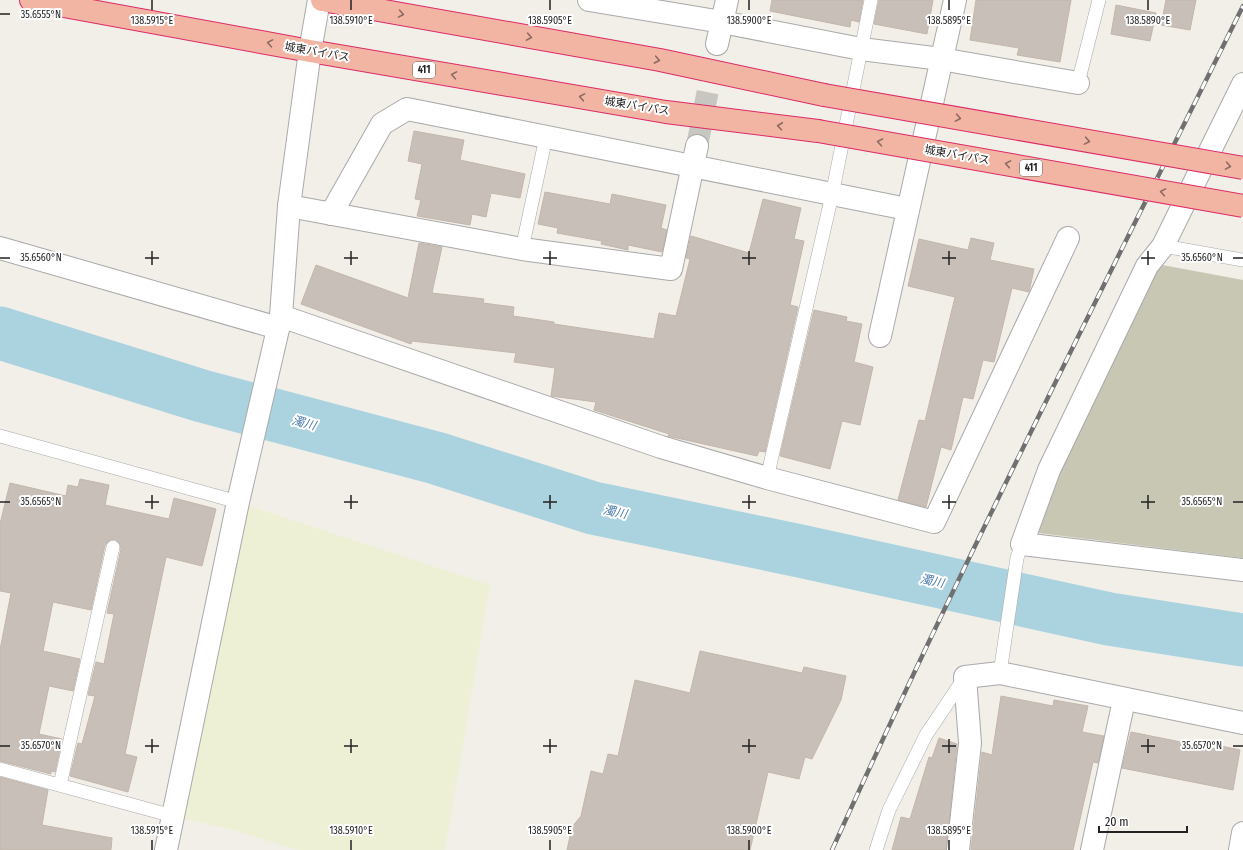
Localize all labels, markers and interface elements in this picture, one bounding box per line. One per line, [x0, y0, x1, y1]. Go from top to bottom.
text: 35.6555°N [21, 9, 61, 21]
one-way arrow [398, 9, 405, 18]
text: 138.5915°E [131, 15, 174, 27]
text: 138.5910°E [329, 15, 373, 27]
text: 138.5905°E [528, 15, 572, 27]
text: 138.5900°E [727, 15, 772, 27]
text: 138.5895°E [927, 15, 971, 27]
text: 138.5890°E [1126, 15, 1171, 27]
one-way arrow [526, 32, 533, 41]
one-way arrow [267, 40, 273, 48]
street label: 城東バイパス [283, 40, 351, 64]
one-way arrow [654, 55, 661, 64]
road number: 411 [413, 62, 435, 78]
one-way arrow [451, 71, 457, 80]
one-way arrow [579, 93, 585, 102]
street label: 城東バイパス [603, 94, 671, 118]
one-way arrow [955, 113, 962, 122]
one-way arrow [777, 122, 783, 131]
one-way arrow [1083, 136, 1090, 145]
one-way arrow [877, 138, 883, 146]
street label: 城東バイパス [923, 143, 991, 167]
road number: 411 [1020, 160, 1042, 176]
one-way arrow [1005, 161, 1011, 169]
one-way arrow [1225, 161, 1231, 169]
one-way arrow [1160, 188, 1166, 197]
text: 35.6560°N [20, 252, 62, 264]
text: 35.6560°N [1181, 252, 1223, 264]
water label: 濁川 [291, 413, 319, 433]
text: 35.6565°N [21, 496, 61, 508]
text: 35.6565°N [1182, 496, 1222, 508]
water label: 濁川 [602, 503, 630, 522]
water label: 濁川 [919, 572, 947, 591]
text: 35.6570°N [21, 740, 61, 752]
text: 35.6570°N [1182, 740, 1222, 752]
scale bar [1099, 808, 1187, 834]
text: 20 m [1105, 815, 1129, 829]
text: 138.5915°E [131, 825, 174, 837]
text: 138.5910°E [329, 825, 373, 837]
text: 138.5905°E [528, 825, 572, 837]
text: 138.5900°E [727, 825, 772, 837]
text: 138.5895°E [927, 825, 971, 837]

